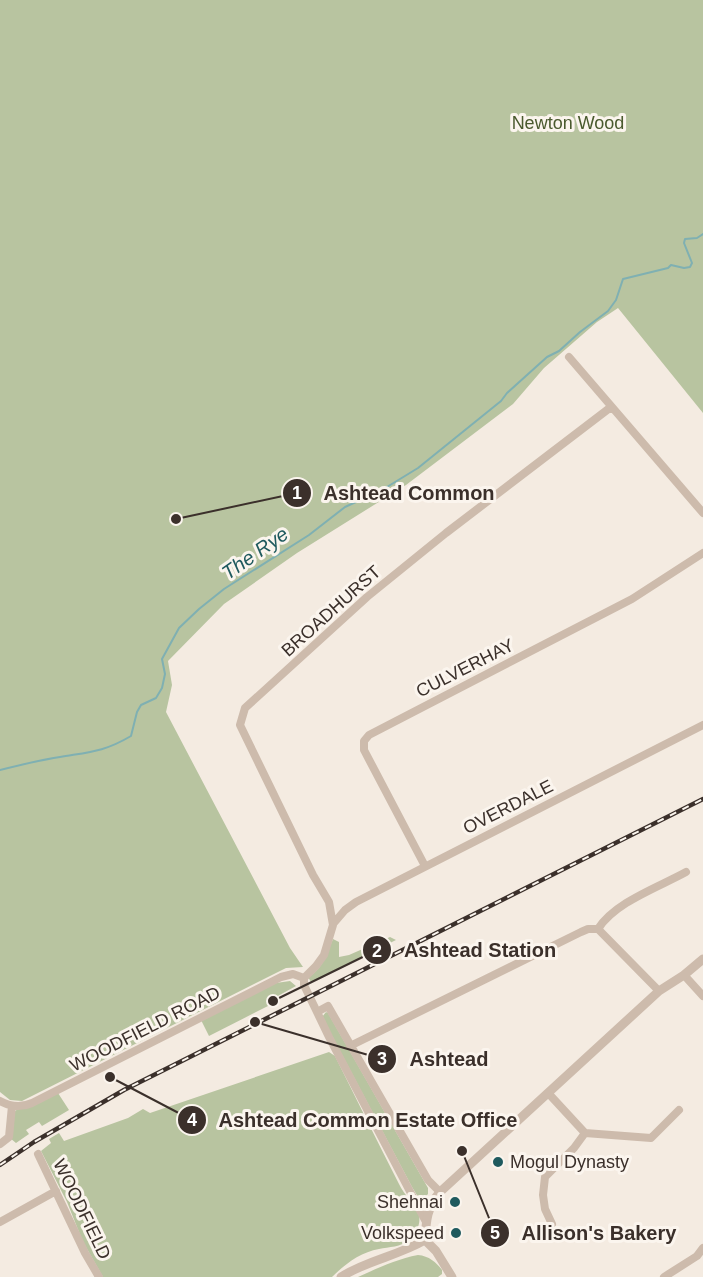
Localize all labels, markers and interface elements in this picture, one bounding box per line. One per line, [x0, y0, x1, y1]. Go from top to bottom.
park label: Newton Wood [512, 113, 624, 133]
callout: Ashtead Common [282, 474, 507, 512]
text: Ashtead Common [323, 482, 495, 504]
text: 1 [292, 483, 302, 503]
water label: The Rye [218, 522, 292, 584]
street label: BROADHURST [277, 561, 385, 661]
street label: CULVERHAY [413, 635, 517, 701]
street label: OVERDALE [460, 776, 556, 838]
callout: Ashtead Station [362, 931, 568, 969]
text: Ashtead Station [404, 939, 556, 961]
text: 2 [372, 941, 382, 961]
street label: WOODFIELD ROAD [66, 982, 224, 1076]
callout: Ashtead [367, 1040, 500, 1078]
text: Ashtead [410, 1048, 488, 1070]
text: 3 [377, 1049, 387, 1069]
callout: Ashtead Common Estate Office [177, 1101, 529, 1139]
text: Ashtead Common Estate Office [219, 1109, 517, 1131]
text: 4 [187, 1110, 197, 1130]
place label: Mogul Dynasty [510, 1152, 629, 1172]
marker: Mogul Dynasty [491, 1155, 505, 1169]
street label: WOODFIELD [49, 1156, 115, 1262]
place label: Shehnai [377, 1192, 443, 1212]
marker: Shehnai [448, 1195, 462, 1209]
callout: Allison's Bakery [480, 1214, 688, 1252]
text: Allison's Bakery [522, 1222, 677, 1244]
place label: Volkspeed [361, 1223, 444, 1243]
text: 5 [490, 1223, 500, 1243]
marker: Volkspeed [449, 1226, 463, 1240]

